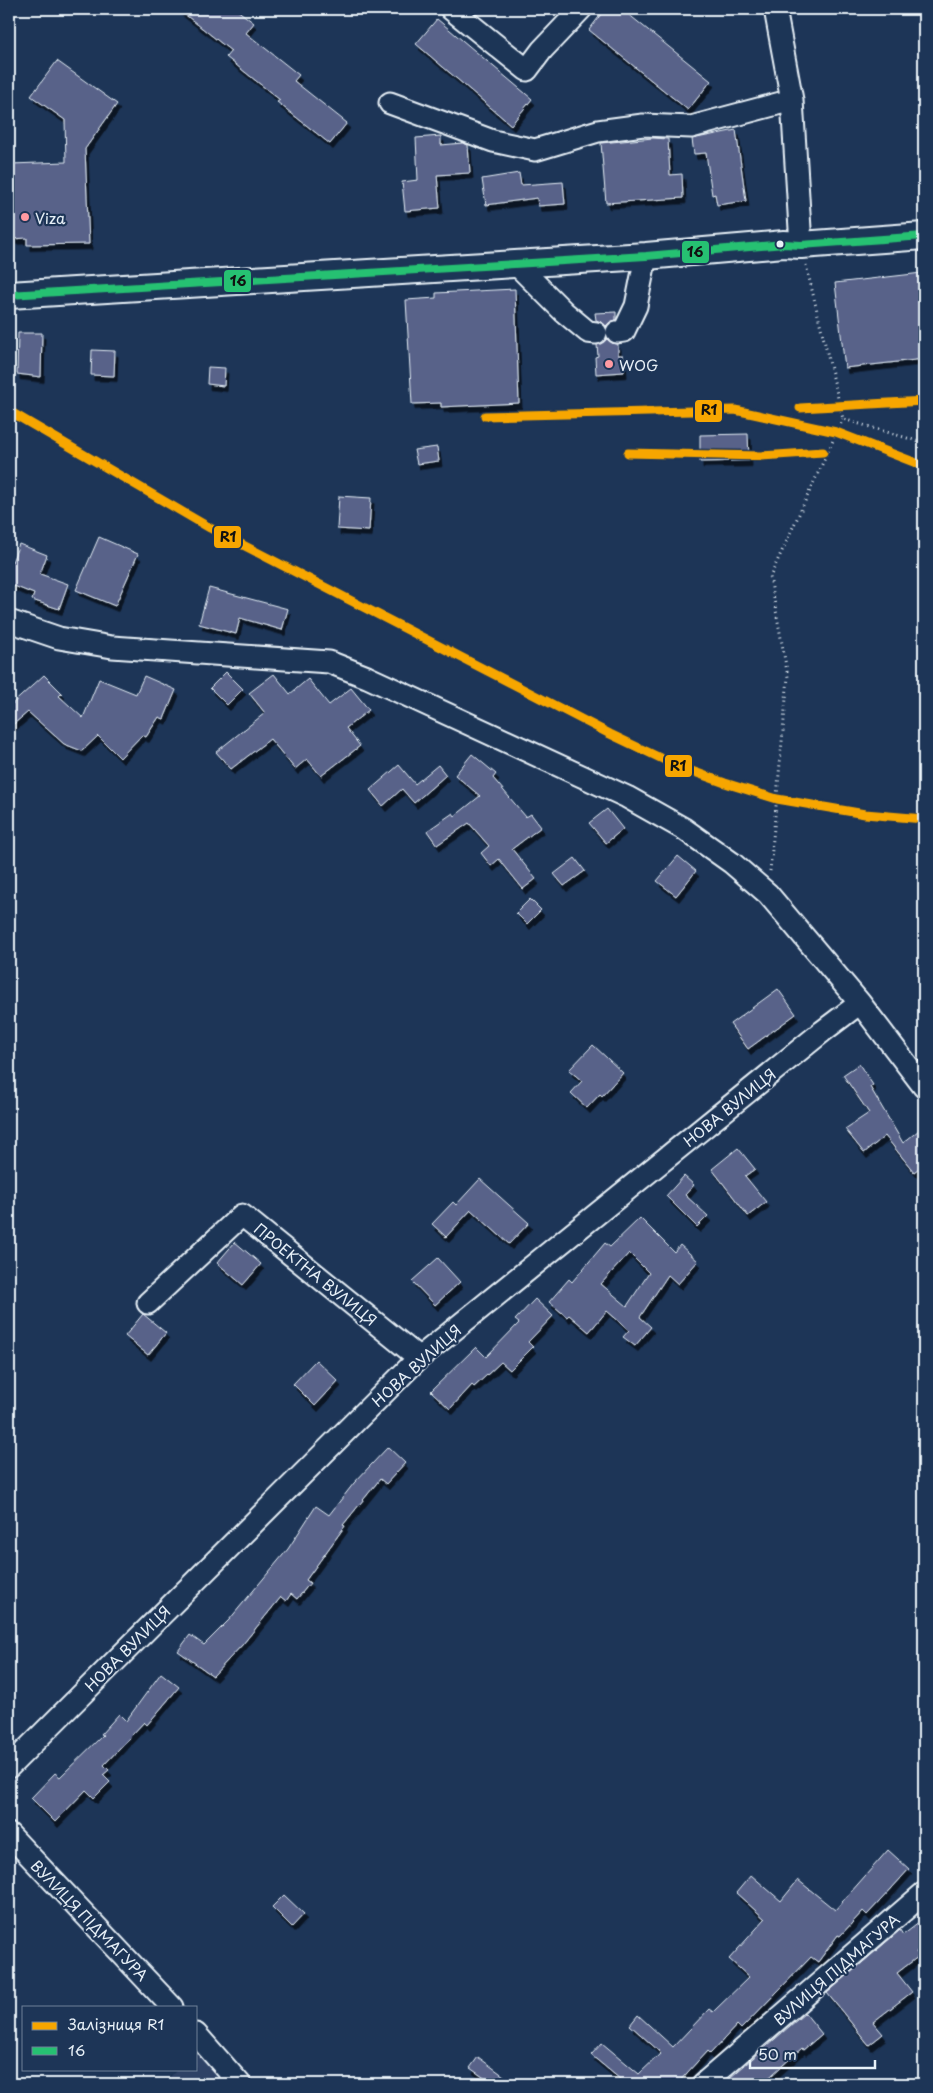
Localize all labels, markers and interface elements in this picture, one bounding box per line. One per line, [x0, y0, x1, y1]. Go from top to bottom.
place label: Viza [35, 206, 66, 229]
marker: Viza [19, 211, 31, 223]
unlabelled marker [775, 239, 785, 249]
line badge: 16 [681, 240, 710, 264]
text: 16 [687, 241, 703, 262]
line badge: 16 [223, 269, 252, 293]
text: 16 [230, 270, 246, 291]
place label: WOG [619, 353, 658, 376]
marker: WOG [603, 358, 615, 370]
line badge: R1 [694, 399, 723, 423]
text: R1 [701, 399, 718, 420]
line badge: R1 [213, 525, 242, 549]
text: R1 [220, 526, 237, 547]
line badge: R1 [664, 754, 693, 778]
text: R1 [670, 755, 687, 776]
street label: НОВА ВУЛИЦЯ [678, 1062, 780, 1152]
street label: ПРОЕКТНА ВУЛИЦЯ [250, 1217, 382, 1331]
street label: НОВА ВУЛИЦЯ [366, 1318, 466, 1412]
street label: НОВА ВУЛИЦЯ [79, 1600, 175, 1696]
street label: ВУЛИЦЯ ПІДМАГУРА [26, 1854, 154, 1986]
street label: ВУЛИЦЯ ПІДМАГУРА [768, 1908, 904, 2030]
legend [22, 2006, 198, 2070]
text: Залізниця R1 [67, 2012, 164, 2035]
text: 16 [68, 2038, 85, 2061]
scale bar [750, 2038, 876, 2070]
text: 50 m [758, 2042, 797, 2065]

